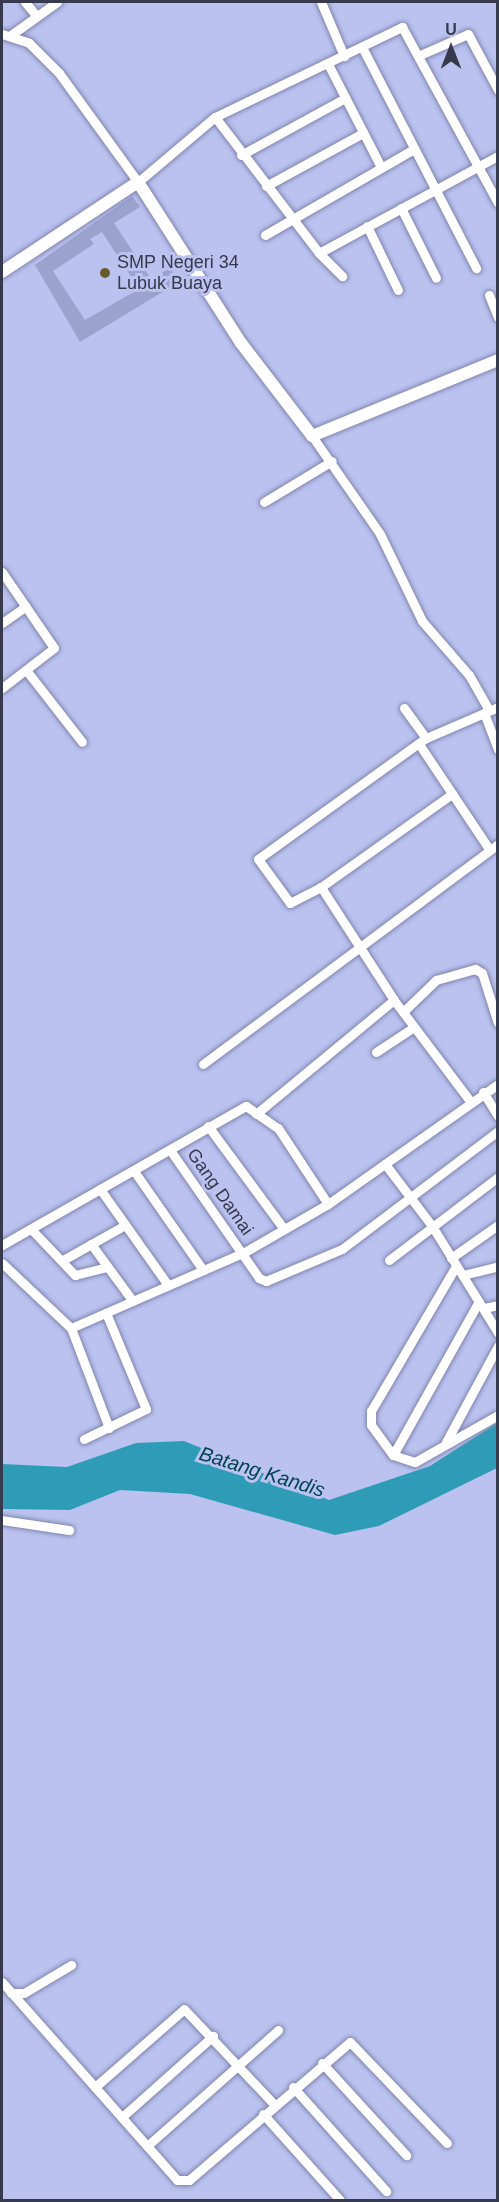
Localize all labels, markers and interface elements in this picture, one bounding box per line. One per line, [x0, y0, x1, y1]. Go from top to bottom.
north arrow [421, 18, 481, 78]
text: U [445, 21, 457, 38]
place label: SMP Negeri 34 Lubuk Buaya [117, 252, 239, 294]
marker: SMP Negeri 34 Lubuk Buaya [98, 266, 112, 280]
street label: Gang Damai [182, 1144, 258, 1240]
water label: Batang Kandis [196, 1442, 328, 1502]

